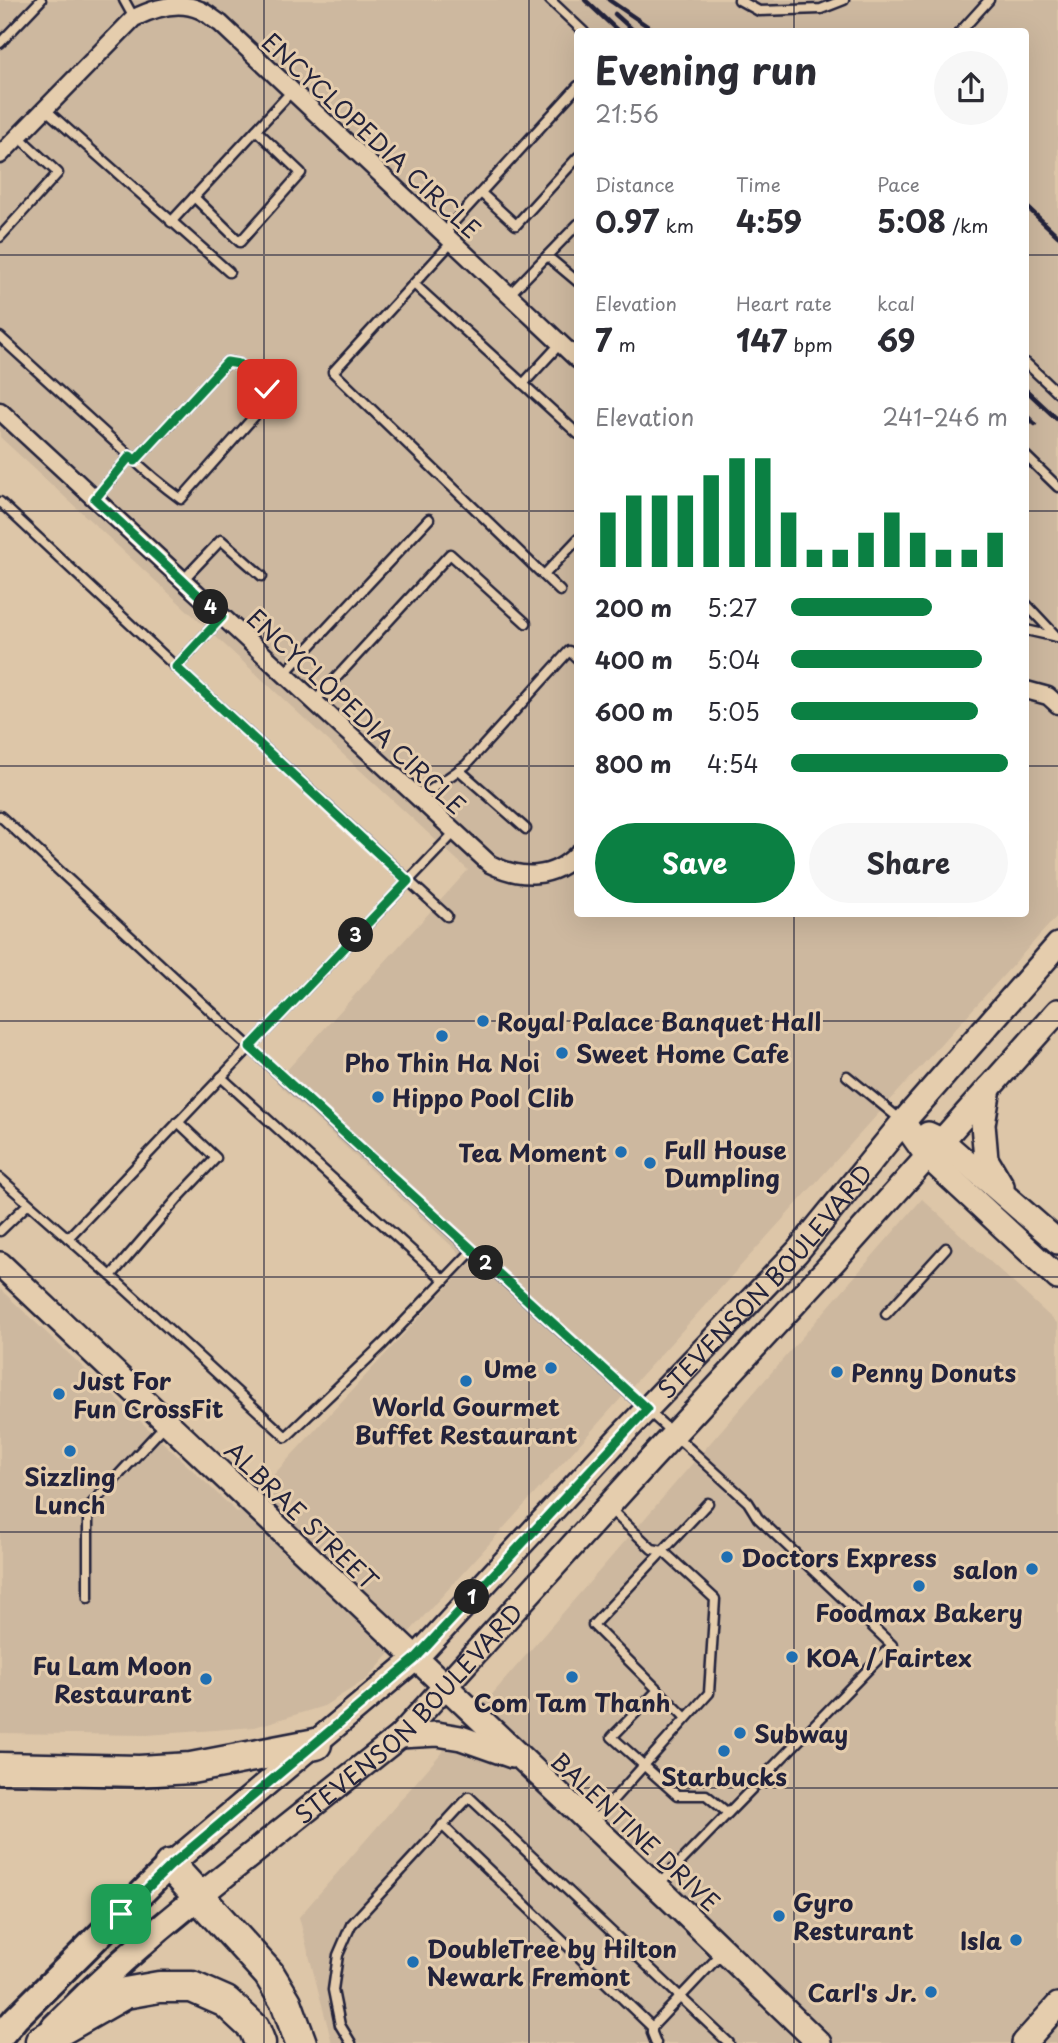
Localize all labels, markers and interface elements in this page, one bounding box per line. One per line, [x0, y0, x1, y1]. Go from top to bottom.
street label: ENCYCLOPEDIA CIRCLE [255, 24, 489, 246]
text: Evening run [595, 41, 817, 98]
button: share [934, 51, 1008, 125]
text: 21:56 [595, 96, 659, 131]
text: Distance [595, 170, 675, 198]
text: Time [736, 170, 781, 198]
text: Pace [877, 170, 920, 198]
text: 0.97 [595, 198, 659, 243]
text: 4:59 [736, 198, 802, 243]
text: 5:08 [877, 198, 946, 243]
text: km [659, 211, 694, 239]
text: /km [946, 211, 989, 239]
text: Elevation [595, 289, 677, 317]
text: Heart rate [736, 289, 832, 317]
text: kcal [877, 289, 915, 317]
text: 7 [595, 317, 612, 362]
text: 147 [736, 317, 787, 362]
text: 69 [877, 317, 915, 362]
text: m [612, 330, 636, 358]
text: bpm [787, 330, 833, 358]
pin [237, 359, 297, 419]
icon: check [248, 370, 286, 408]
text: Elevation [595, 399, 694, 434]
text: 241–246 m [882, 399, 1008, 434]
pin: 4 [194, 590, 228, 624]
text: 200 m [595, 590, 672, 625]
text: 5:27 [707, 590, 757, 625]
text: 4 [204, 592, 217, 620]
street label: ENCYCLOPEDIA CIRCLE [240, 600, 474, 822]
text: 400 m [595, 642, 673, 677]
text: 5:04 [707, 642, 760, 677]
text: 600 m [595, 694, 673, 729]
text: 5:05 [707, 694, 760, 729]
text: 800 m [595, 746, 672, 781]
text: 4:54 [707, 746, 759, 781]
button: Save [595, 823, 795, 903]
button: Share [809, 823, 1008, 903]
pin: 3 [338, 918, 374, 953]
text: 3 [349, 920, 362, 948]
place label: Royal Palace Banquet Hall [497, 1003, 821, 1039]
marker: Royal Palace Banquet Hall [475, 1013, 491, 1029]
marker: Pho Thin Ha Noi [434, 1028, 450, 1044]
place label: Sweet Home Cafe [576, 1035, 789, 1071]
place label: Pho Thin Ha Noi [345, 1044, 540, 1080]
marker: Sweet Home Cafe [554, 1045, 570, 1061]
place label: Hippo Pool Clib [392, 1079, 574, 1115]
marker: Hippo Pool Clib [370, 1089, 386, 1105]
place label: Full House Dumpling [664, 1131, 787, 1195]
place label: Tea Moment [458, 1134, 607, 1170]
marker: Tea Moment [613, 1144, 629, 1160]
marker: Full House Dumpling [642, 1155, 658, 1171]
street label: STEVENSON BOULEVARD [648, 1156, 880, 1406]
pin: 2 [468, 1246, 504, 1280]
text: 2 [479, 1248, 492, 1276]
place label: Ume [483, 1350, 537, 1386]
place label: Penny Donuts [851, 1354, 1017, 1390]
marker: Ume [543, 1360, 559, 1376]
place label: Just For Fun CrossFit [73, 1362, 223, 1426]
marker: Penny Donuts [829, 1364, 845, 1380]
marker: World Gourmet Buffet Restaurant [458, 1373, 474, 1389]
marker: Just For Fun CrossFit [51, 1386, 67, 1402]
place label: World Gourmet Buffet Restaurant [354, 1388, 578, 1452]
street label: ALBRAE STREET [217, 1432, 387, 1598]
marker: Sizzling Lunch [62, 1443, 78, 1459]
place label: Sizzling Lunch [24, 1458, 116, 1522]
place label: Doctors Express [741, 1539, 937, 1575]
marker: Doctors Express [719, 1549, 735, 1565]
place label: salon [953, 1551, 1018, 1587]
marker: salon [1024, 1561, 1040, 1577]
marker: Foodmax Bakery [911, 1578, 927, 1594]
pin: 1 [454, 1580, 490, 1614]
text: 1 [467, 1582, 476, 1610]
street label: STEVENSON BOULEVARD [286, 1594, 531, 1832]
place label: Foodmax Bakery [815, 1594, 1023, 1630]
place label: KOA / Fairtex [806, 1639, 972, 1675]
place label: Fu Lam Moon Restaurant [33, 1647, 192, 1711]
marker: KOA / Fairtex [784, 1649, 800, 1665]
marker: Com Tam Thanh [564, 1669, 580, 1685]
marker: Fu Lam Moon Restaurant [198, 1671, 214, 1687]
place label: Com Tam Thanh [473, 1684, 671, 1720]
place label: Subway [754, 1715, 848, 1751]
marker: Subway [732, 1725, 748, 1741]
street label: BALENTINE DRIVE [543, 1743, 729, 1919]
marker: Starbucks [716, 1743, 732, 1759]
place label: Starbucks [661, 1758, 787, 1794]
pin [91, 1884, 151, 1944]
place label: Gyro Resturant [793, 1884, 914, 1948]
icon: arrive [102, 1895, 140, 1933]
marker: Gyro Resturant [771, 1908, 787, 1924]
place label: Isla [960, 1922, 1003, 1958]
place label: DoubleTree by Hilton Newark Fremont [427, 1930, 677, 1994]
marker: Isla [1008, 1932, 1024, 1948]
marker: DoubleTree by Hilton Newark Fremont [405, 1954, 421, 1970]
place label: Carl's Jr. [807, 1974, 917, 2010]
marker: Carl's Jr. [923, 1984, 939, 2000]

